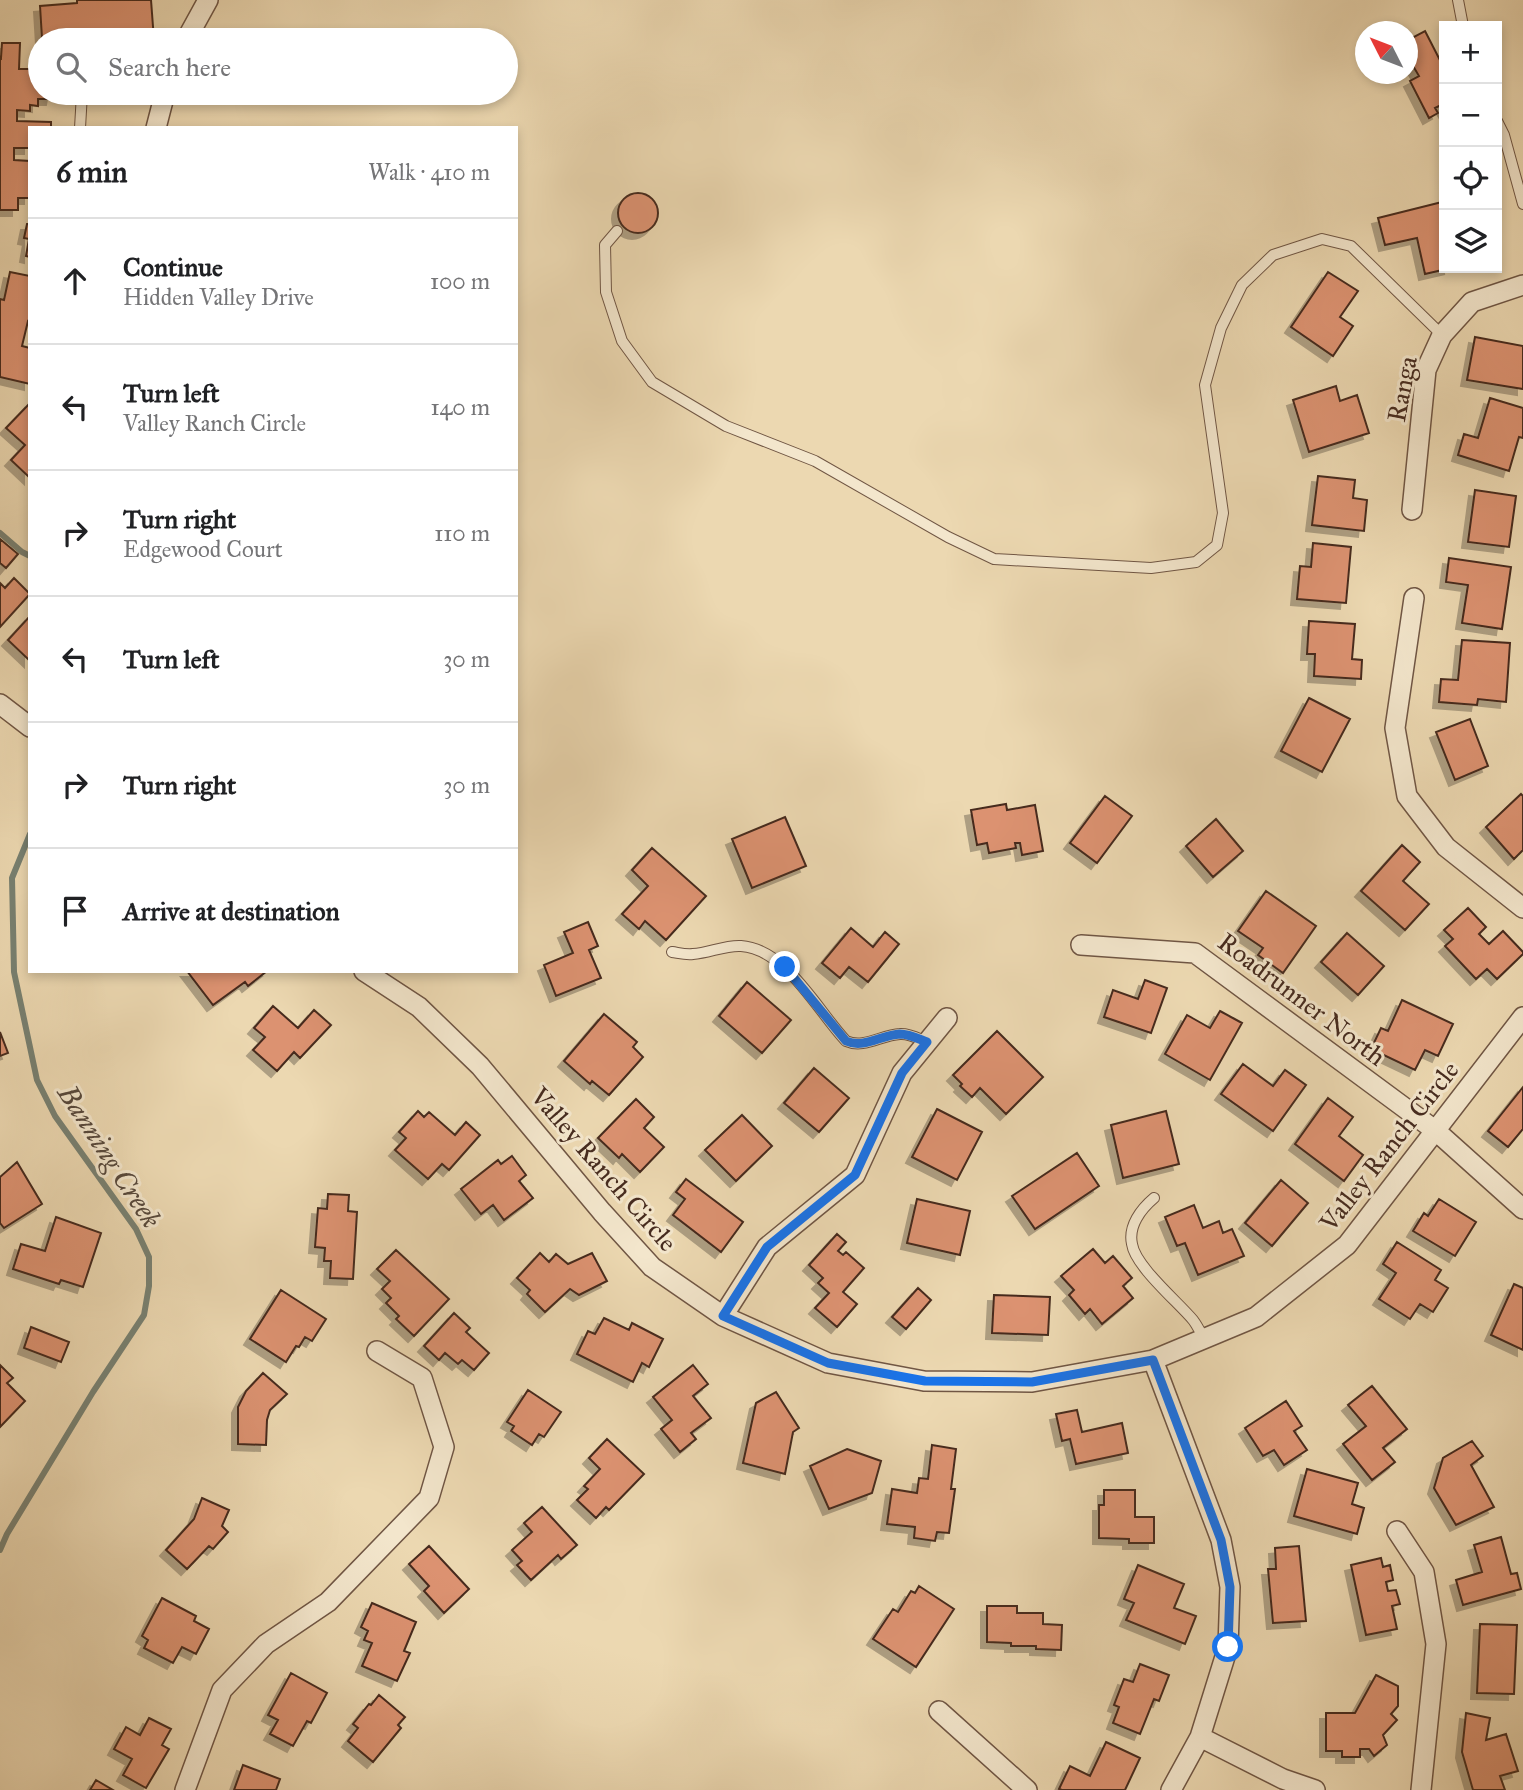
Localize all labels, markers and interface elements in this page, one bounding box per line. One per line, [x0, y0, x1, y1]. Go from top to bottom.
north arrow [1355, 21, 1418, 84]
map controls [1439, 21, 1502, 273]
button: + [1439, 21, 1502, 84]
search box [28, 28, 518, 105]
icon: search [52, 48, 90, 86]
text: Search here [108, 51, 231, 83]
button: − [1439, 84, 1502, 147]
button: locate [1439, 147, 1502, 210]
text: 6 min [56, 154, 128, 190]
text: Walk · 410 m [368, 158, 490, 186]
button: layers [1439, 210, 1502, 273]
text: Continue [123, 251, 223, 283]
icon: ahead [56, 262, 94, 300]
text: 100 m [430, 267, 490, 295]
text: Hidden Valley Drive [123, 283, 314, 311]
street label: Ranga [1380, 353, 1424, 425]
text: Turn left [123, 377, 219, 409]
icon: left [56, 388, 94, 426]
text: 140 m [430, 393, 490, 421]
text: Valley Ranch Circle [123, 409, 306, 437]
text: Turn right [123, 503, 236, 535]
icon: right [56, 514, 94, 552]
text: 110 m [434, 519, 490, 547]
text: Edgewood Court [123, 535, 283, 563]
icon: left [56, 640, 94, 678]
text: Turn left [123, 643, 219, 675]
text: 30 m [443, 645, 490, 673]
icon: right [56, 766, 94, 804]
text: Turn right [123, 769, 236, 801]
text: 30 m [443, 771, 490, 799]
icon: arrive [56, 892, 94, 930]
text: Arrive at destination [123, 895, 340, 927]
street label: Roadrunner North [1212, 926, 1393, 1073]
route end [769, 951, 800, 982]
street label: Valley Ranch Circle [1312, 1054, 1465, 1238]
water label: Banning Creek [49, 1076, 169, 1235]
street label: Valley Ranch Circle [523, 1080, 684, 1258]
route start [1212, 1631, 1243, 1662]

